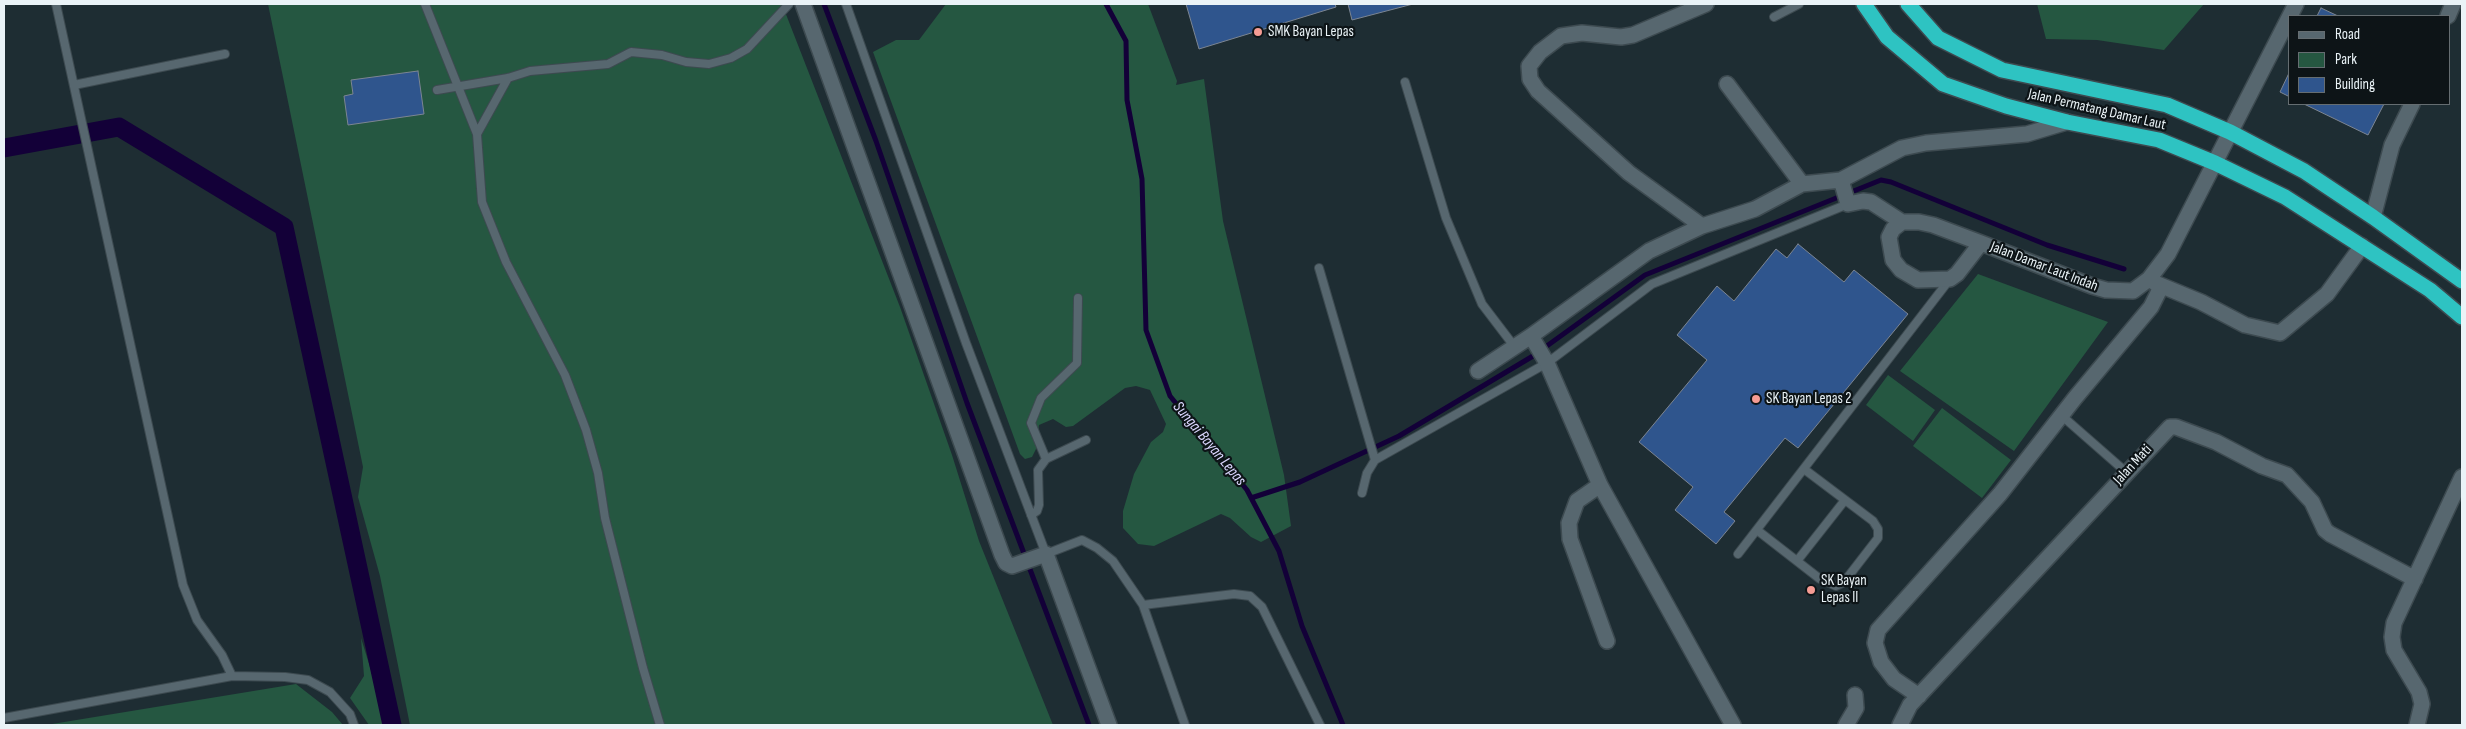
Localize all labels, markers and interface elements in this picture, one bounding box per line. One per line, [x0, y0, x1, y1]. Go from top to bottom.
legend [2288, 15, 2451, 105]
place label: SMK Bayan Lepas [1268, 23, 1354, 41]
text: Road [2335, 25, 2360, 44]
marker: SMK Bayan Lepas [1252, 26, 1264, 38]
text: Park [2335, 50, 2357, 69]
text: Building [2335, 75, 2375, 94]
street label: Jalan Permatang Damar Laut [2026, 85, 2168, 135]
street label: Jalan Damar Laut Indah [1988, 238, 2100, 296]
place label: SK Bayan Lepas 2 [1766, 390, 1851, 408]
marker: SK Bayan Lepas 2 [1750, 393, 1762, 405]
water label: Sungai Bayan Lepas [1168, 398, 1250, 490]
street label: Jalan Mati [2110, 441, 2156, 489]
place label: SK Bayan Lepas II [1821, 572, 1867, 607]
marker: SK Bayan Lepas II [1805, 584, 1817, 596]

